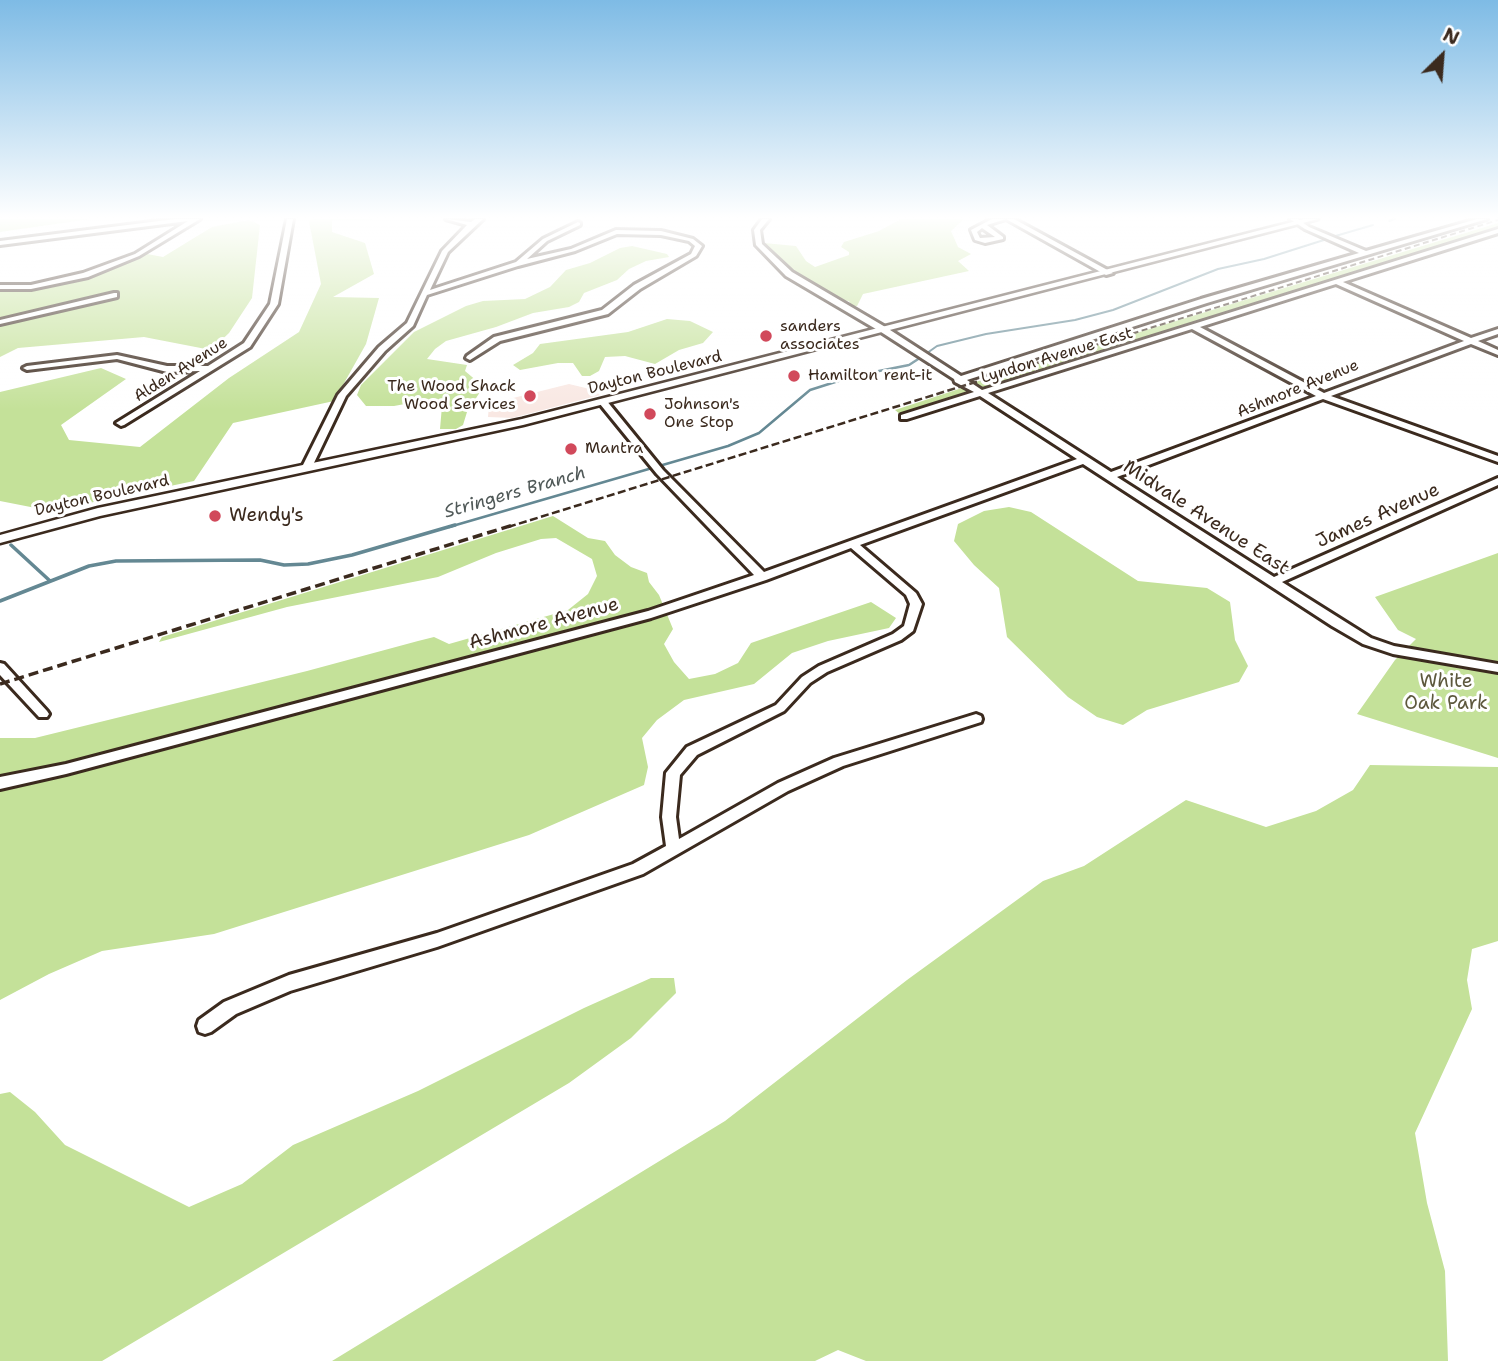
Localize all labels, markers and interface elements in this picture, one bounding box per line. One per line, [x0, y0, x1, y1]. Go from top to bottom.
north arrow [1407, 21, 1477, 91]
text: N [1439, 22, 1463, 51]
place label: sanders associates [780, 317, 860, 355]
street label: Lyndon Avenue East [979, 324, 1135, 388]
marker: sanders associates [758, 328, 774, 344]
street label: Alden Avenue [131, 334, 231, 406]
street label: Dayton Boulevard [586, 347, 724, 399]
street label: Ashmore Avenue [1234, 356, 1362, 422]
place label: Hamilton rent-it [808, 366, 932, 386]
marker: Hamilton rent-it [786, 368, 802, 384]
place label: The Wood Shack Wood Services [387, 377, 516, 415]
marker: The Wood Shack Wood Services [522, 388, 538, 404]
place label: Johnson's One Stop [664, 395, 740, 433]
marker: Johnson's One Stop [642, 406, 658, 422]
place label: Mantra [585, 439, 643, 459]
marker: Mantra [563, 441, 579, 457]
street label: Midvale Avenue East [1119, 456, 1293, 580]
water label: Stringers Branch [442, 462, 588, 524]
street label: Dayton Boulevard [33, 471, 171, 521]
street label: James Avenue [1313, 479, 1443, 553]
place label: Wendy's [229, 505, 304, 527]
marker: Wendy's [207, 508, 223, 524]
street label: Ashmore Avenue [467, 593, 621, 655]
park label: White Oak Park [1404, 671, 1488, 715]

